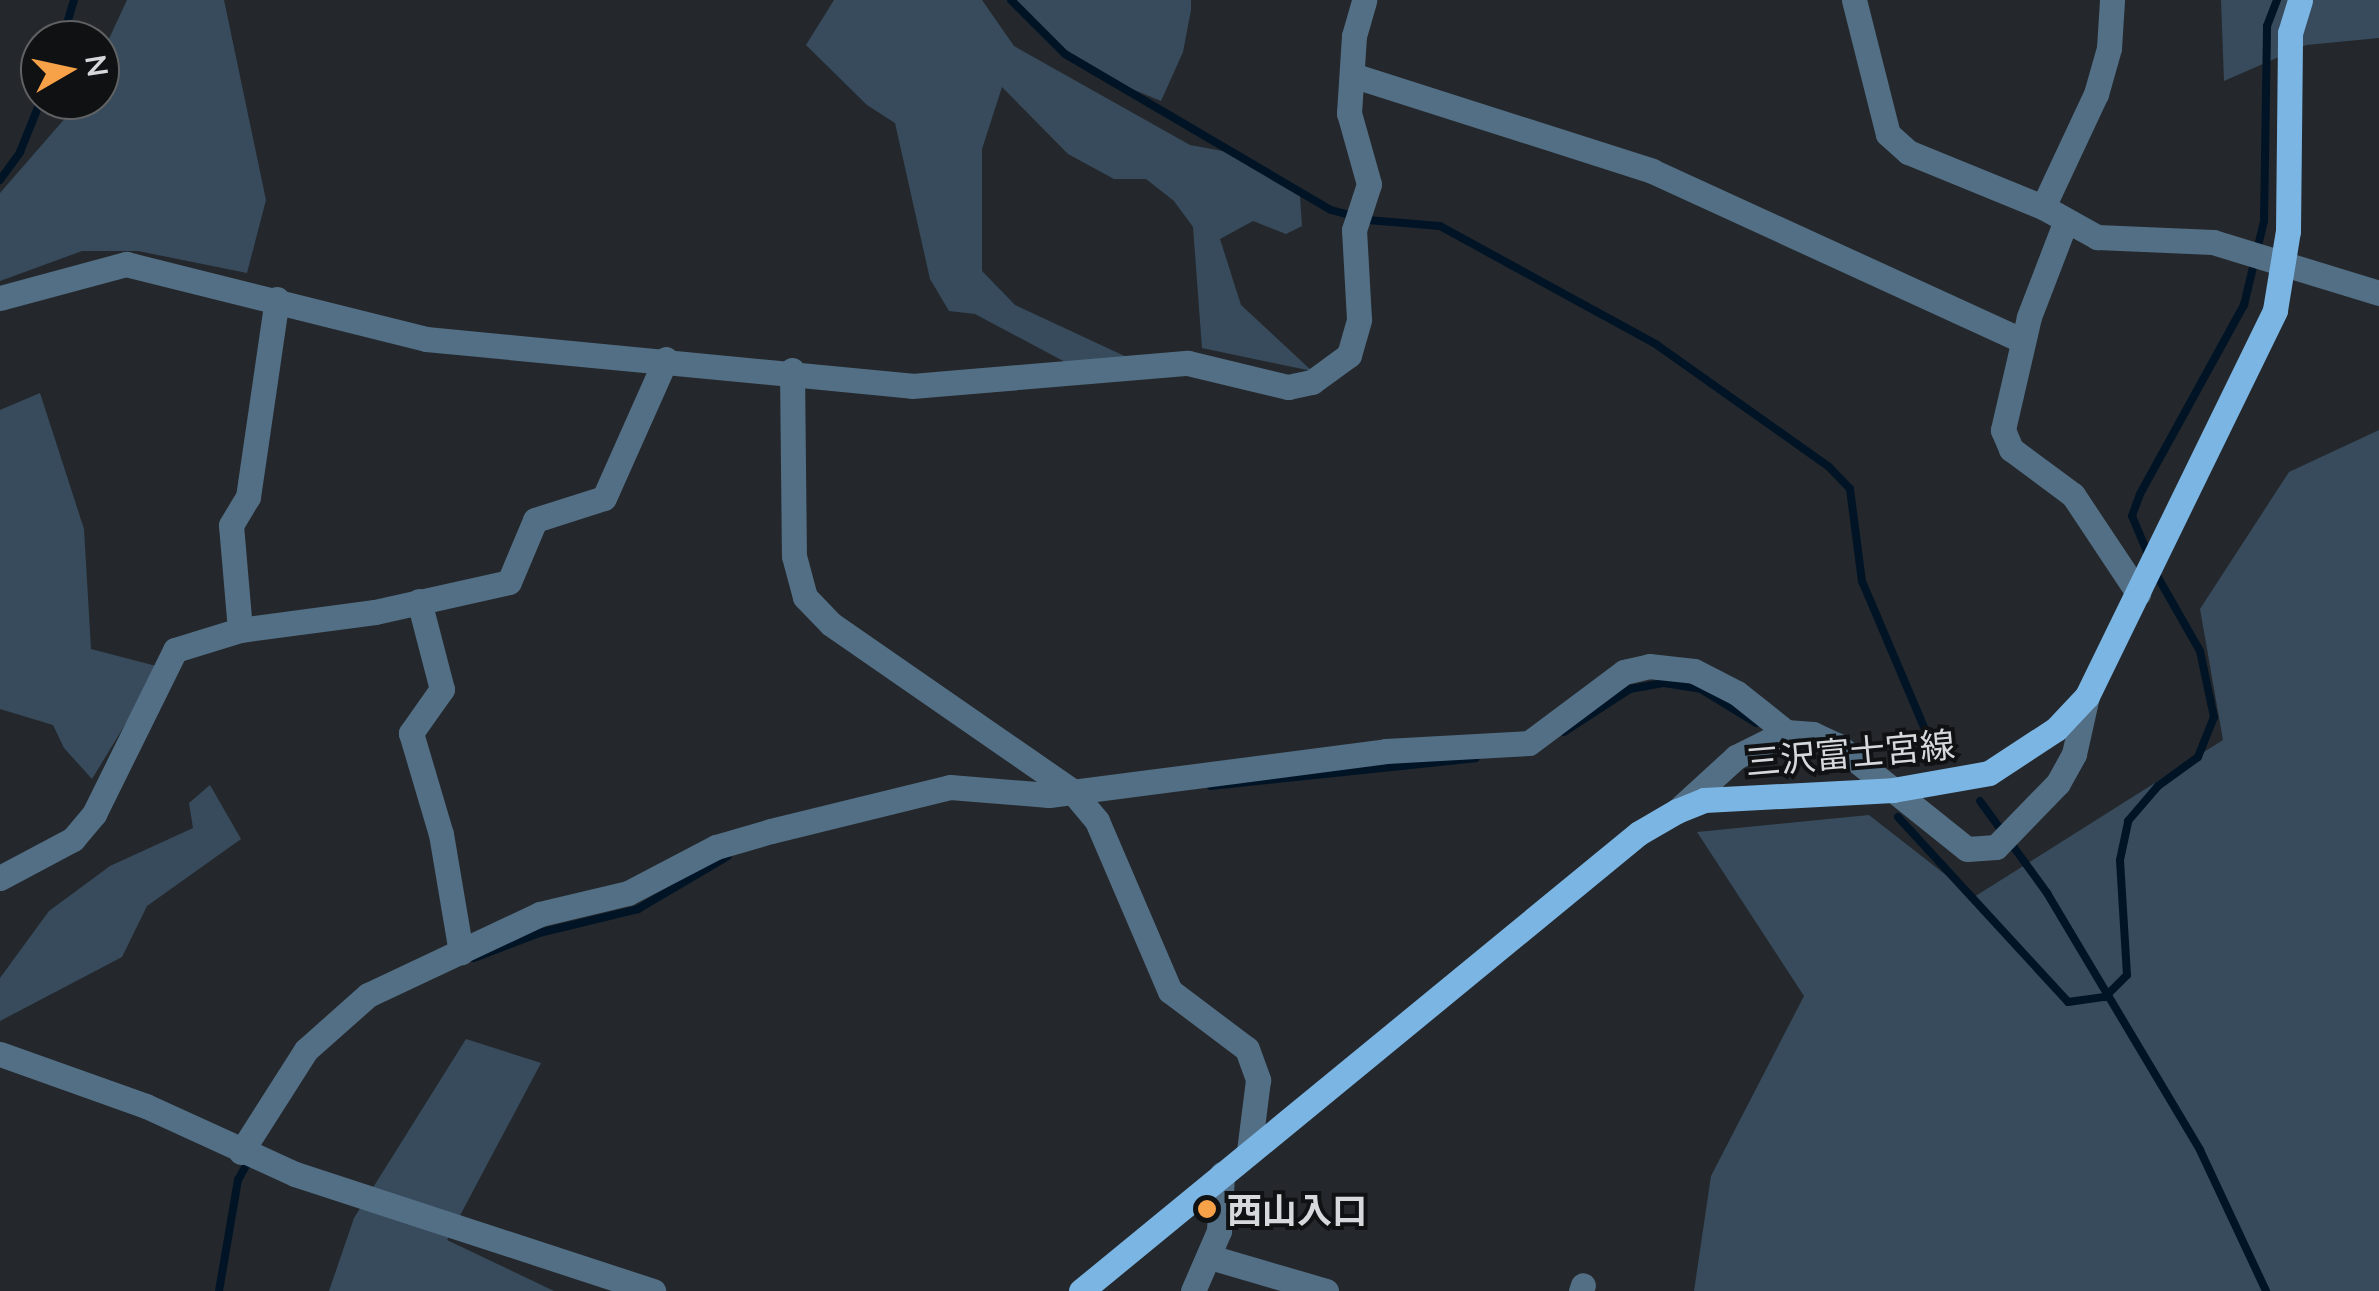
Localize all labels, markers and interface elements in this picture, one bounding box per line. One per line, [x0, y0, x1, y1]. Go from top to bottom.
north arrow [20, 20, 120, 120]
text: N [79, 52, 116, 79]
street label: 三沢富士宮線 [1744, 722, 1956, 782]
place label: 西山入口 [1227, 1188, 1367, 1230]
marker: 西山入口 [1196, 1198, 1218, 1220]

